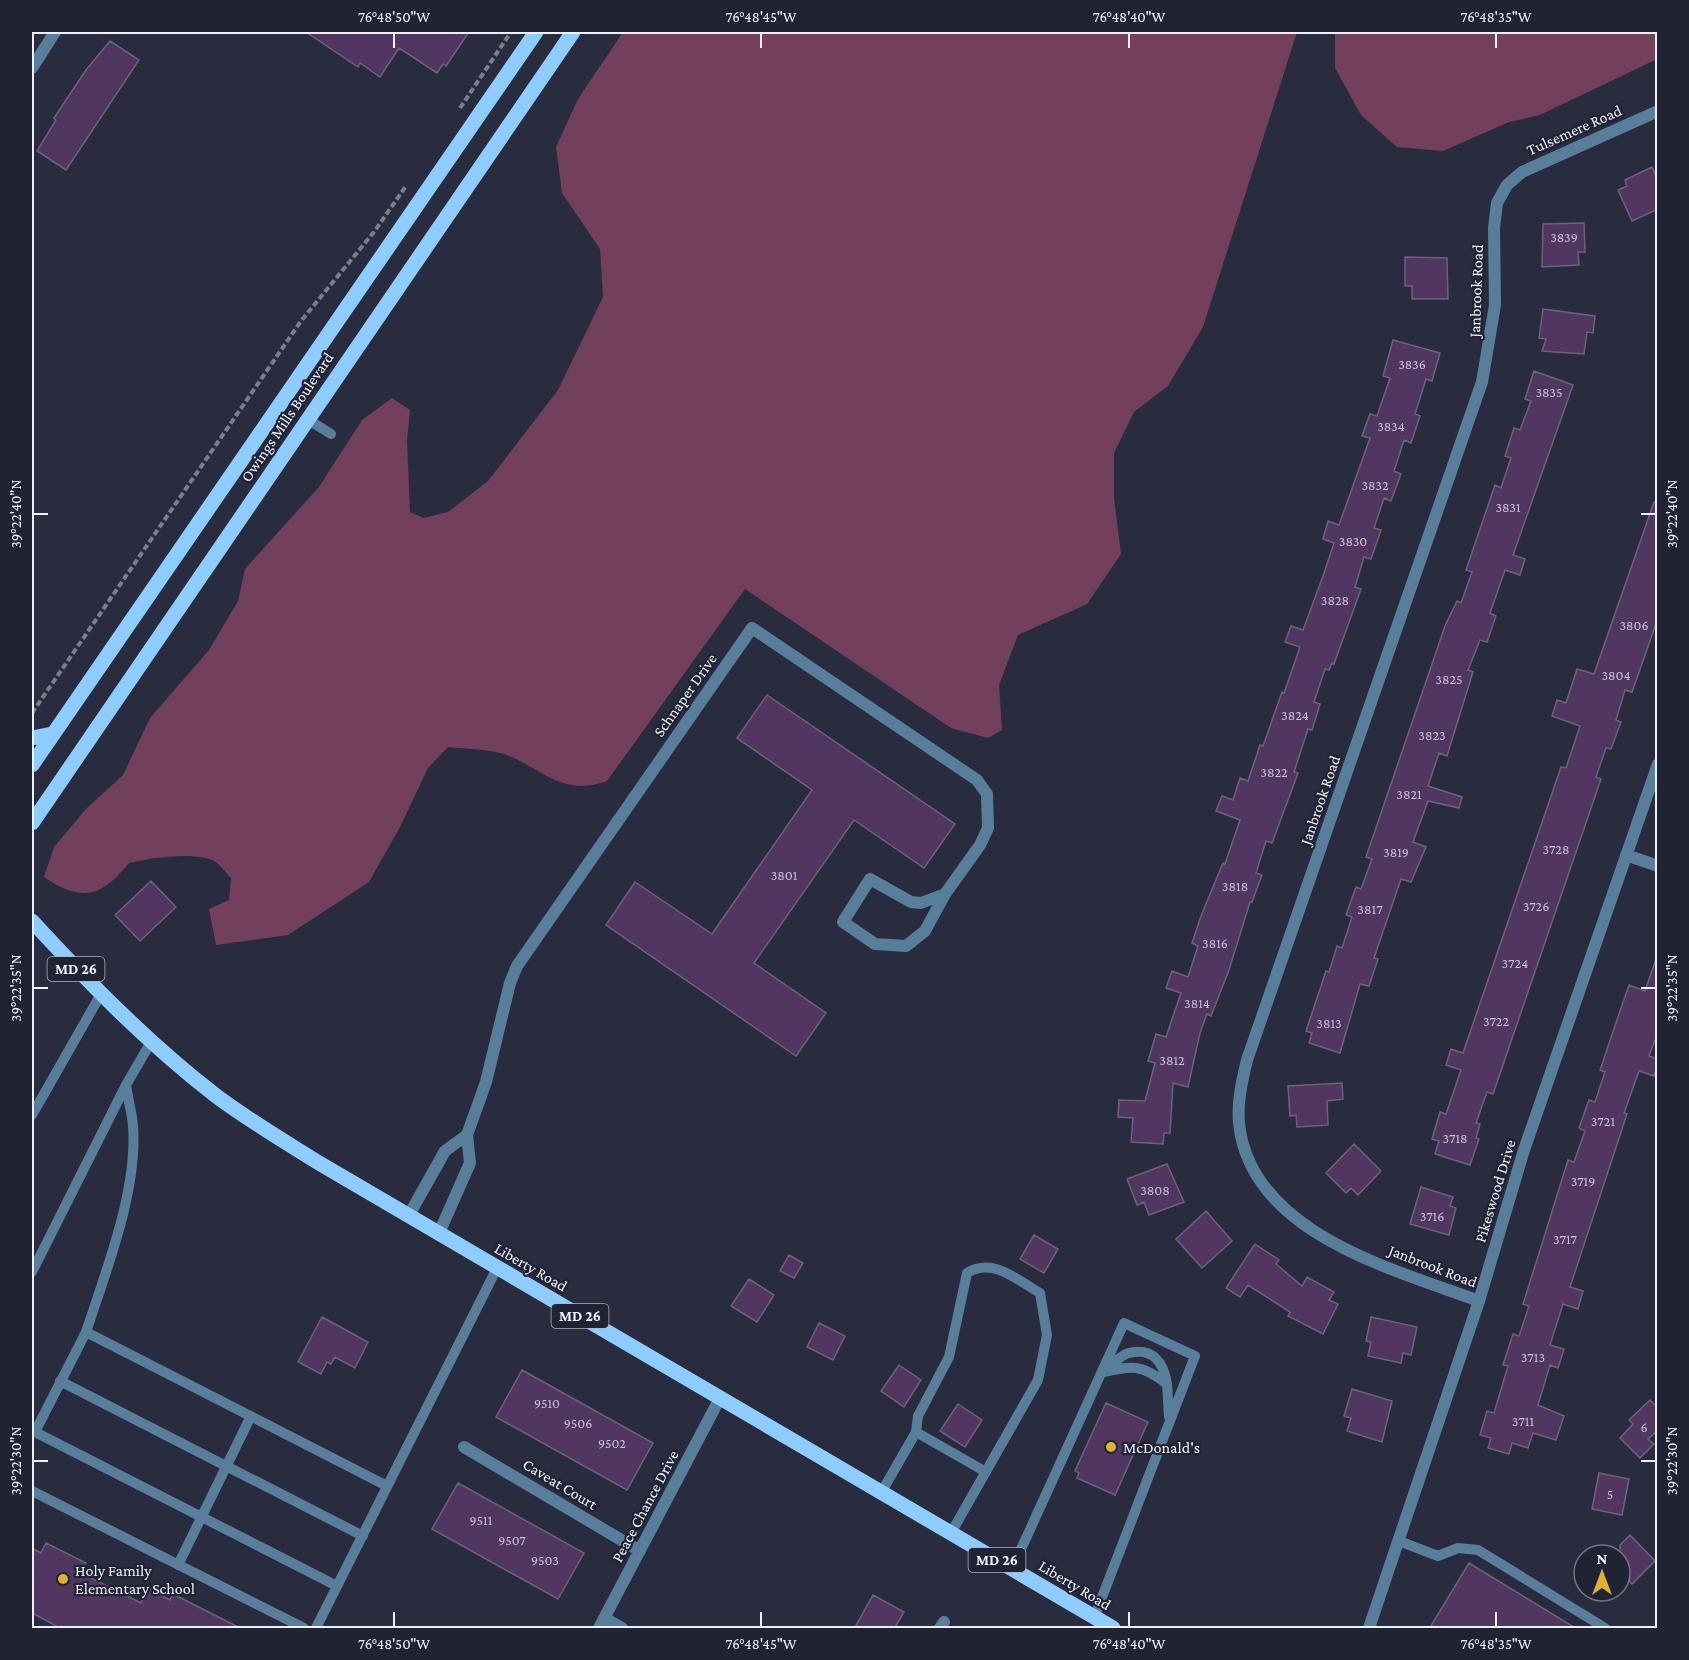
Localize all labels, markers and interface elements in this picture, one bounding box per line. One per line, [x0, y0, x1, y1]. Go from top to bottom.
text: 76°48'50"W [358, 9, 430, 25]
text: 76°48'45"W [725, 9, 797, 25]
text: 76°48'40"W [1093, 9, 1165, 25]
text: 76°48'35"W [1460, 9, 1532, 25]
street label: Tulsemere Road [1524, 101, 1625, 159]
house number: 3839 [1550, 229, 1578, 245]
street label: Janbrook Road [1466, 244, 1487, 340]
street label: Owings Mills Boulevard [237, 349, 338, 485]
house number: 3836 [1398, 356, 1426, 372]
house number: 3835 [1535, 384, 1563, 400]
house number: 3834 [1377, 418, 1405, 434]
house number: 3832 [1361, 477, 1389, 493]
text: 39°22'40"N [8, 480, 24, 548]
text: 39°22'40"N [1664, 480, 1680, 548]
house number: 3831 [1495, 499, 1521, 515]
house number: 3830 [1339, 533, 1367, 549]
house number: 3828 [1321, 592, 1349, 608]
house number: 3806 [1619, 617, 1649, 633]
street label: Schnaper Drive [650, 650, 721, 740]
house number: 3804 [1601, 667, 1631, 683]
house number: 3825 [1435, 671, 1463, 687]
house number: 3824 [1281, 707, 1309, 723]
house number: 3823 [1418, 727, 1446, 743]
street label: Janbrook Road [1296, 753, 1344, 849]
house number: 3822 [1260, 764, 1288, 780]
house number: 3821 [1396, 786, 1422, 802]
house number: 3728 [1542, 841, 1570, 857]
house number: 3819 [1383, 844, 1409, 860]
house number: 3801 [771, 867, 798, 883]
house number: 3818 [1222, 878, 1248, 894]
house number: 3726 [1523, 898, 1549, 914]
house number: 3817 [1357, 901, 1383, 917]
house number: 3816 [1202, 935, 1228, 951]
text: 39°22'35"N [8, 954, 24, 1022]
text: 39°22'35"N [1664, 954, 1680, 1022]
house number: 3724 [1502, 955, 1528, 971]
road number: MD 26 [48, 957, 104, 981]
house number: 3814 [1184, 995, 1210, 1011]
house number: 3722 [1483, 1013, 1509, 1029]
house number: 3813 [1316, 1015, 1342, 1031]
house number: 3812 [1159, 1052, 1185, 1068]
house number: 3721 [1591, 1113, 1615, 1129]
house number: 3718 [1442, 1130, 1468, 1146]
street label: Pikeswood Drive [1471, 1137, 1519, 1245]
house number: 3719 [1571, 1173, 1595, 1189]
house number: 3808 [1140, 1182, 1170, 1198]
house number: 3716 [1420, 1208, 1444, 1224]
house number: 3717 [1553, 1231, 1578, 1247]
street label: Liberty Road [491, 1239, 571, 1296]
street label: Janbrook Road [1384, 1241, 1480, 1292]
road number: MD 26 [552, 1304, 608, 1328]
house number: 3713 [1521, 1349, 1545, 1365]
house number: 9510 [534, 1395, 560, 1411]
house number: 3711 [1512, 1413, 1534, 1429]
house number: 9506 [564, 1415, 592, 1431]
house number: 6 [1640, 1419, 1648, 1435]
text: 39°22'30"N [8, 1427, 24, 1495]
text: 39°22'30"N [1664, 1427, 1680, 1495]
house number: 9502 [598, 1435, 626, 1451]
place label: McDonald's [1123, 1439, 1200, 1456]
marker: McDonald's [1104, 1440, 1118, 1454]
street label: Peace Chance Drive [608, 1447, 682, 1565]
street label: Caveat Court [520, 1455, 601, 1513]
house number: 5 [1607, 1486, 1613, 1502]
house number: 9511 [470, 1512, 493, 1528]
house number: 9507 [498, 1532, 526, 1548]
north arrow [1572, 1543, 1632, 1603]
road number: MD 26 [968, 1548, 1026, 1572]
text: N [1597, 1550, 1608, 1567]
house number: 9503 [531, 1552, 559, 1568]
street label: Liberty Road [1035, 1557, 1115, 1614]
place label: Holy Family Elementary School [75, 1562, 195, 1598]
marker: Holy Family Elementary School [56, 1572, 70, 1586]
text: 76°48'50"W [358, 1636, 430, 1652]
text: 76°48'45"W [725, 1636, 797, 1652]
text: 76°48'40"W [1093, 1636, 1165, 1652]
text: 76°48'35"W [1460, 1636, 1532, 1652]

